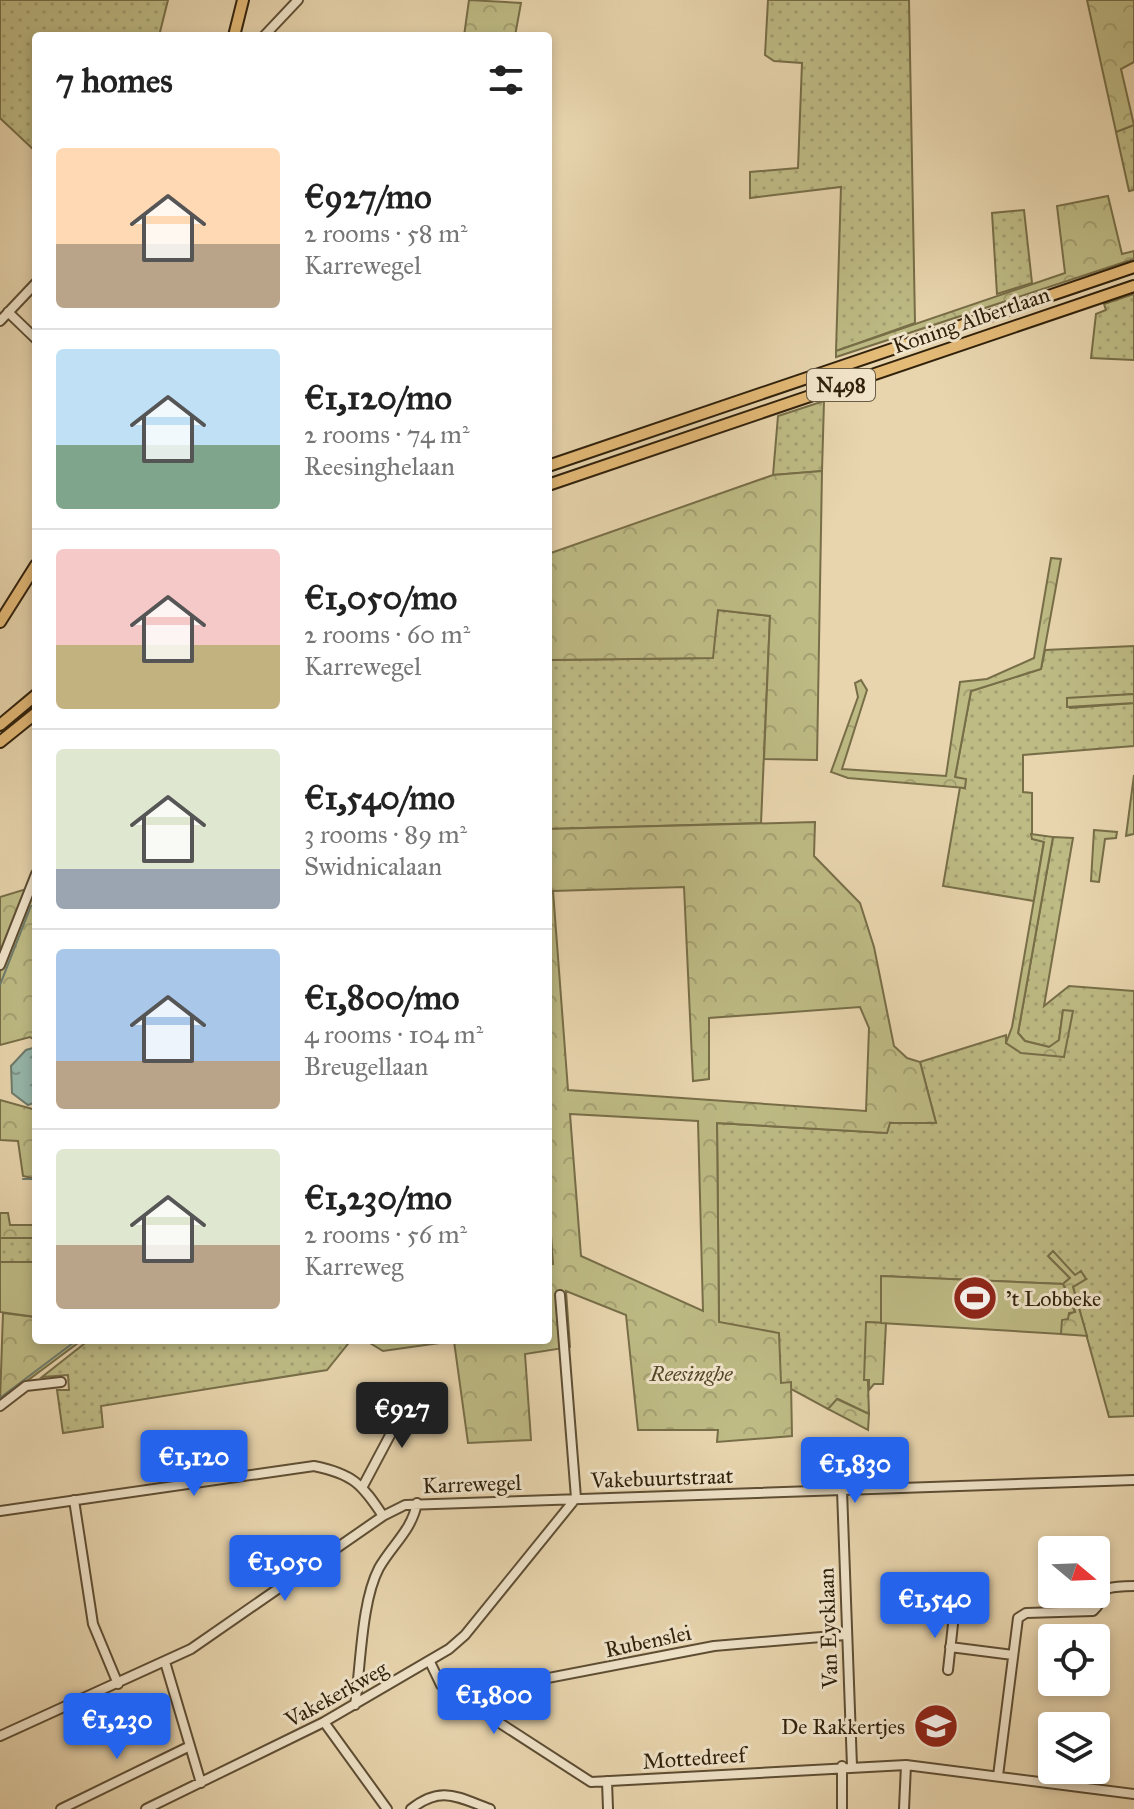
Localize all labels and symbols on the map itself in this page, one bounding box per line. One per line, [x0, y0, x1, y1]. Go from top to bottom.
street label: Koning Albertlaan [889, 280, 1053, 360]
road number: N498 [807, 369, 875, 401]
sports icon: 't Lobbeke [951, 1274, 999, 1322]
place label: 't Lobbeke [1006, 1285, 1101, 1312]
park label: Reesinghe [649, 1360, 733, 1387]
pin: €927 [355, 1382, 449, 1450]
pin: €1,120 [129, 1430, 259, 1498]
pin: €1,830 [790, 1437, 920, 1505]
street label: Vakebuurtstraat [589, 1462, 734, 1494]
street label: Karrewegel [422, 1469, 522, 1499]
pin: €1,050 [220, 1535, 350, 1603]
north arrow [1038, 1536, 1110, 1608]
street label: Van Eycklaan [812, 1567, 844, 1690]
pin: €1,540 [870, 1572, 1000, 1640]
street label: Rubenslei [602, 1619, 694, 1663]
street label: Vakekerkweg [279, 1654, 393, 1734]
pin: €1,800 [429, 1668, 559, 1736]
pin: €1,230 [52, 1693, 182, 1761]
school or university icon: De Rakkertjes [912, 1702, 960, 1750]
place label: De Rakkertjes [781, 1713, 905, 1740]
street label: Mottedreef [642, 1741, 750, 1775]

